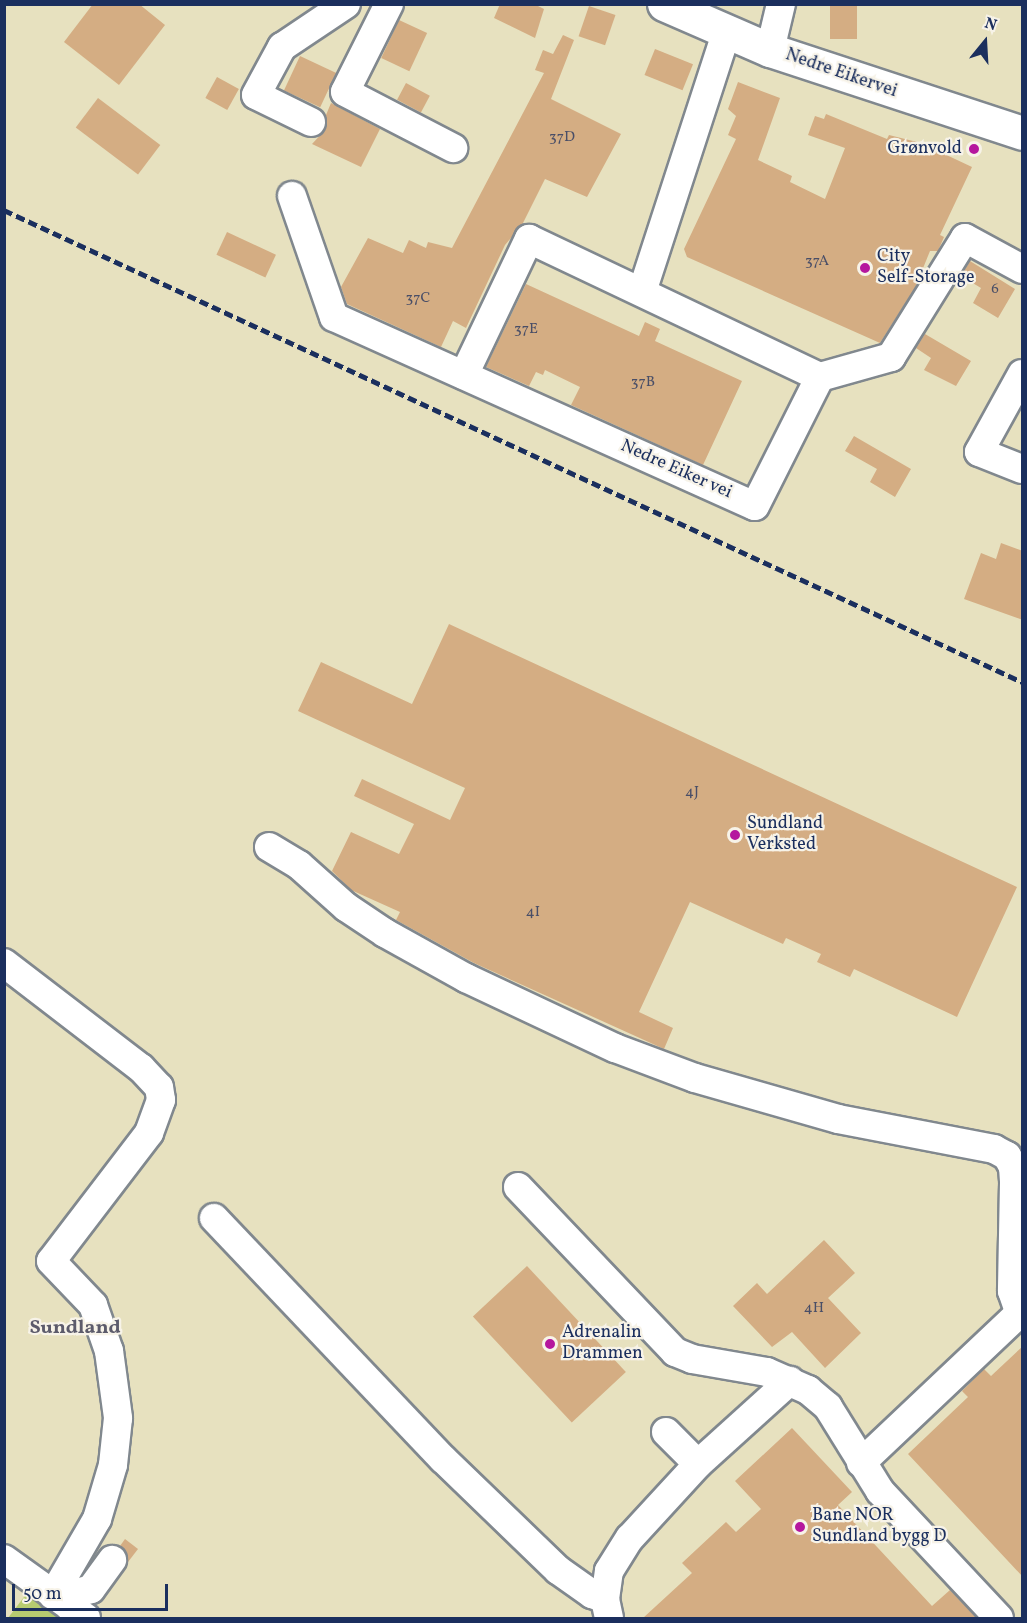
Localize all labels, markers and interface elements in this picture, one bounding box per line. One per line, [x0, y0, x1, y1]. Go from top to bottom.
north arrow [955, 12, 1015, 72]
text: N [982, 13, 999, 37]
street label: Nedre Eikervei [782, 45, 900, 103]
house number: 37D [549, 129, 575, 147]
place label: Grønvold [887, 138, 962, 160]
marker: Grønvold [967, 142, 981, 156]
place label: City Self-Storage [877, 247, 974, 290]
house number: 37A [805, 253, 829, 271]
marker: City Self-Storage [858, 261, 872, 275]
house number: 6 [991, 281, 999, 299]
house number: 37C [406, 290, 430, 308]
house number: 37E [514, 321, 538, 339]
house number: 37B [631, 374, 655, 392]
street label: Nedre Eiker vei [617, 436, 735, 504]
house number: 4J [685, 784, 699, 802]
place label: Sundland Verksted [747, 814, 823, 856]
marker: Sundland Verksted [728, 828, 742, 842]
house number: 4I [526, 904, 540, 922]
house number: 4H [804, 1300, 824, 1318]
district label: Sundland [29, 1316, 121, 1340]
place label: Adrenalin Drammen [562, 1323, 643, 1366]
marker: Adrenalin Drammen [543, 1337, 557, 1351]
place label: Bane NOR Sundland bygg D [812, 1506, 946, 1549]
marker: Bane NOR Sundland bygg D [793, 1520, 807, 1534]
scale bar [15, 1572, 171, 1610]
text: 50 m [23, 1582, 62, 1607]

